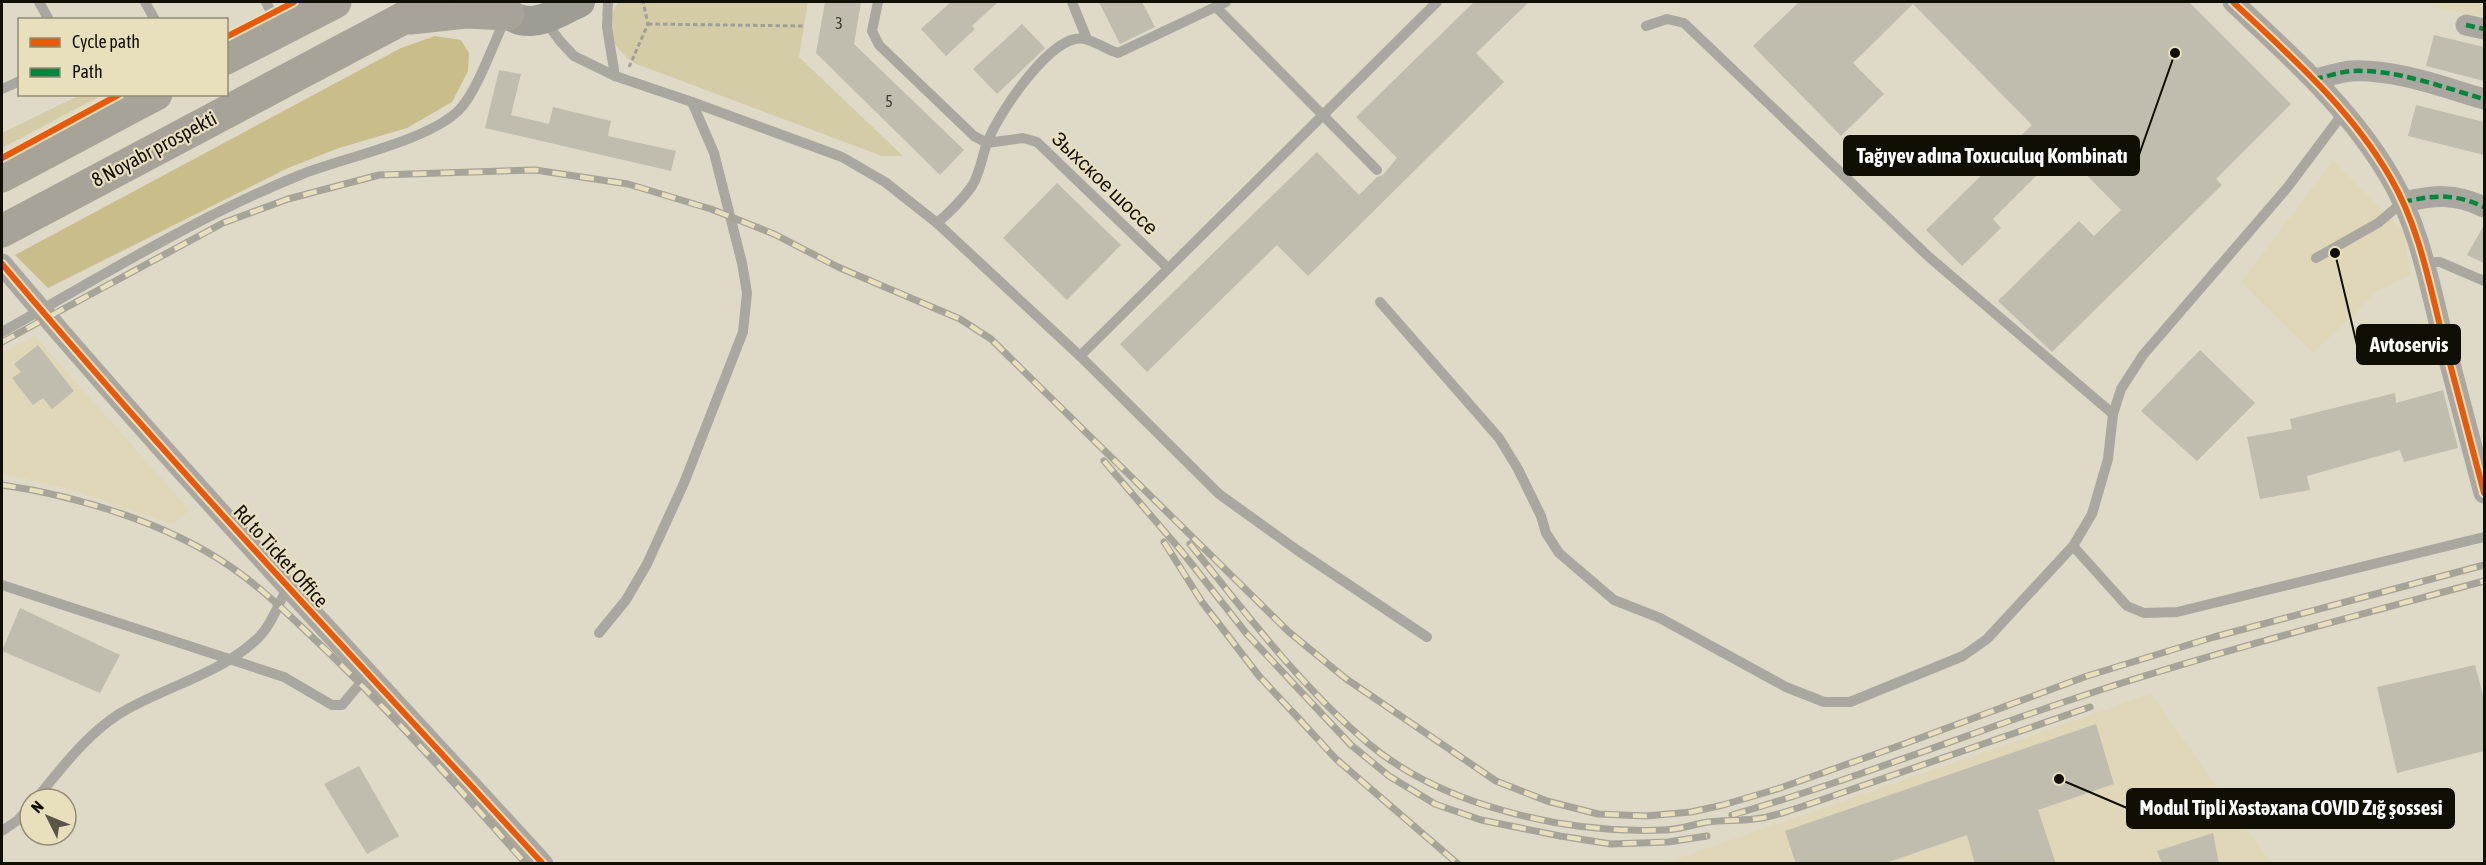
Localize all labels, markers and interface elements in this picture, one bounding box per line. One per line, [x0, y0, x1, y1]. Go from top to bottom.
house number: 3 [835, 14, 843, 32]
legend [18, 18, 228, 96]
text: Cycle path [72, 31, 140, 52]
text: Path [72, 61, 103, 82]
house number: 5 [885, 92, 893, 110]
street label: 8 Noyabr prospekti [87, 106, 220, 191]
street label: Зыхское шоссе [1048, 126, 1163, 239]
callout: Tağıyev adına Toxuculuq Kombinatı [1844, 136, 2139, 175]
text: Tağıyev adına Toxuculuq Kombinatı [1856, 143, 2128, 167]
callout: Avtoservis [2357, 325, 2460, 364]
text: Avtoservis [2369, 332, 2449, 356]
street label: Rd to Ticket Office [229, 500, 333, 612]
north arrow [18, 787, 78, 847]
callout: Modul Tipli Xəstəxana COVID Zığ şossesi [2127, 789, 2454, 828]
text: Modul Tipli Xəstəxana COVID Zığ şossesi [2139, 795, 2443, 819]
text: N [27, 797, 47, 816]

